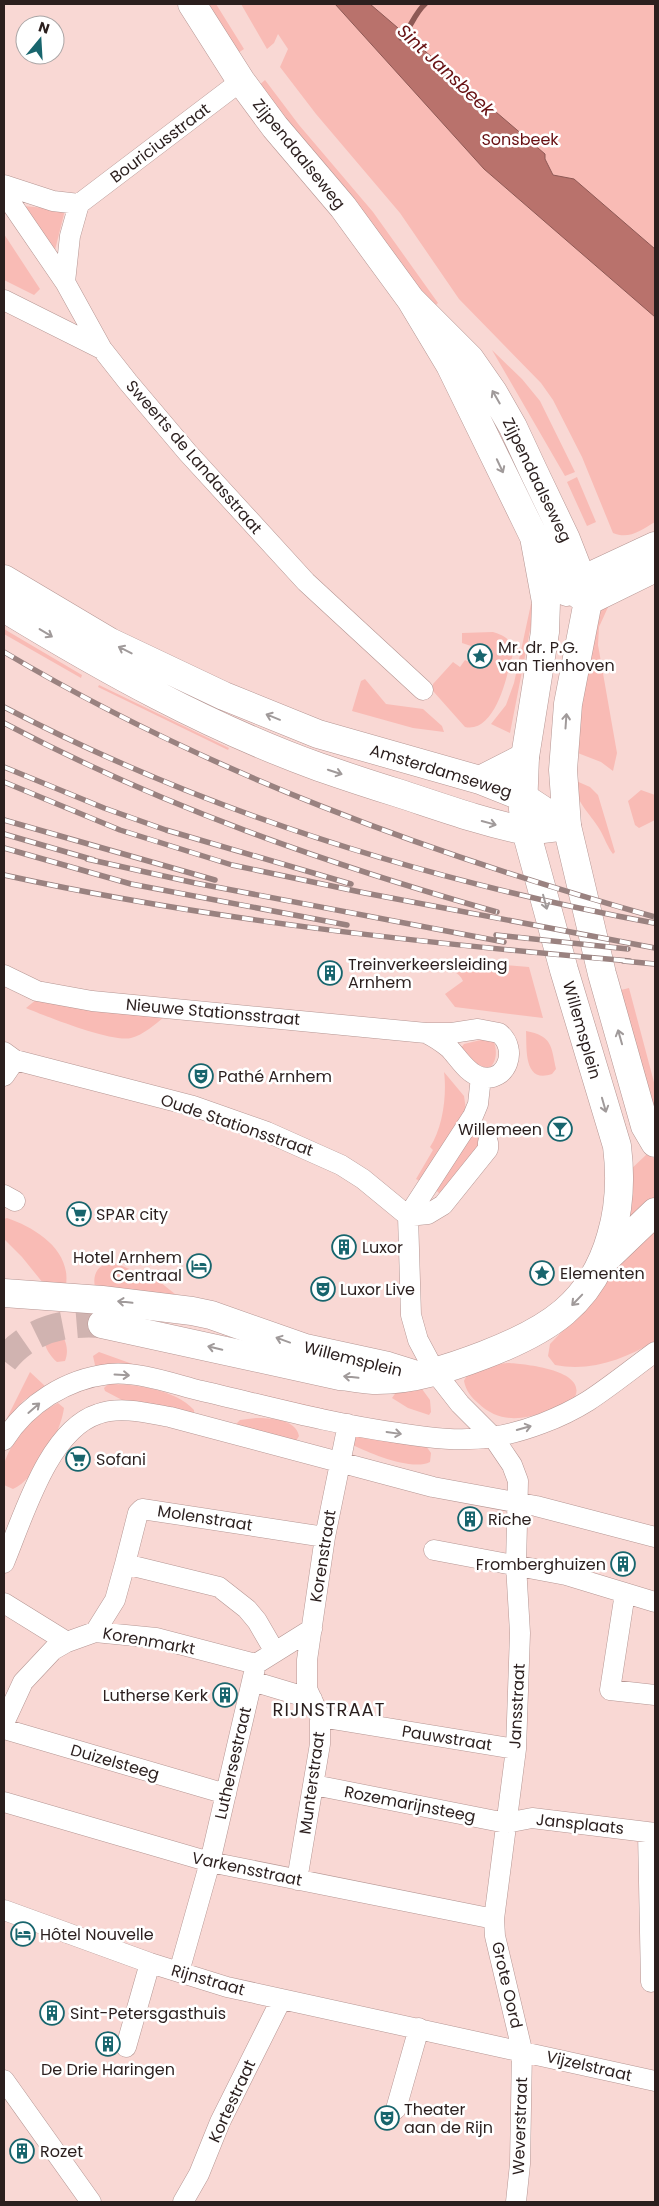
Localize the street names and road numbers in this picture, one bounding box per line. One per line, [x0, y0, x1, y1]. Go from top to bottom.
street label: Zijpendaalseweg [247, 94, 351, 214]
street label: Bouriciusstraat [105, 98, 215, 188]
street label: Sweerts de Landasstraat [121, 375, 268, 539]
street label: Zijpendaalseweg [497, 414, 577, 546]
street label: Amsterdamseweg [367, 738, 515, 804]
street label: Willemsplein [557, 978, 607, 1082]
street label: Nieuwe Stationsstraat [125, 993, 301, 1031]
street label: Oude Stationsstraat [158, 1088, 317, 1162]
street label: Willemsplein [301, 1336, 405, 1382]
street label: Molenstraat [156, 1499, 254, 1537]
street label: Korenstraat [304, 1508, 342, 1604]
street label: Korenmarkt [101, 1622, 197, 1660]
street label: Jansstraat [503, 1663, 531, 1749]
street label: Luthersestraat [209, 1704, 257, 1822]
street label: Pauwstraat [400, 1720, 494, 1757]
street label: Munterstraat [293, 1730, 331, 1836]
street label: Duizelsteeg [68, 1738, 162, 1786]
street label: Rozemarijnsteeg [342, 1780, 478, 1828]
street label: Jansplaats [535, 1808, 625, 1840]
street label: Varkensstraat [190, 1846, 304, 1892]
street label: Grote Oord [486, 1939, 528, 2031]
street label: Rijnstraat [169, 1959, 248, 2002]
street label: Vijzelstraat [544, 2045, 634, 2087]
street label: Kortestraat [203, 2056, 261, 2146]
street label: Weverstraat [507, 2076, 533, 2175]

